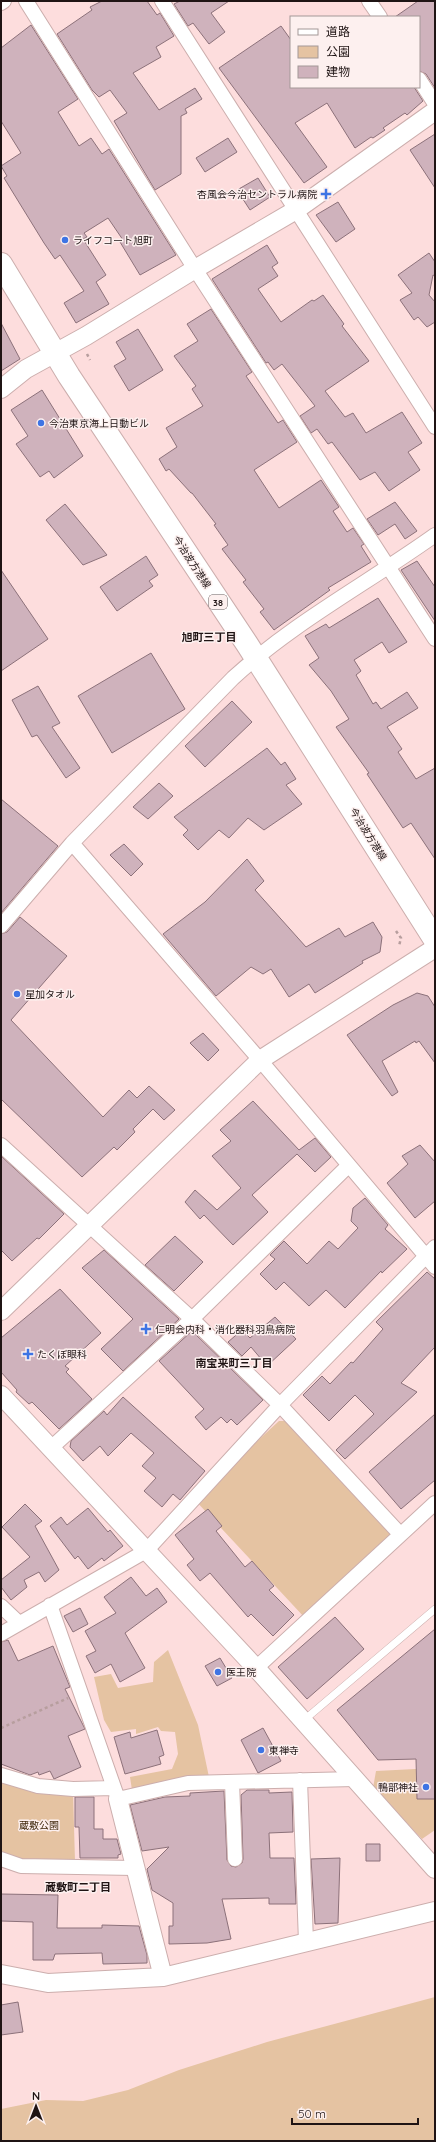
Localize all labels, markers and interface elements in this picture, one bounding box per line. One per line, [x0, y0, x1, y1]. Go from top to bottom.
legend [290, 16, 420, 88]
text: 道路 [326, 24, 350, 39]
text: 公園 [326, 44, 350, 59]
text: 建物 [326, 64, 350, 79]
place label: 杏風会今治セントラル病院 [197, 188, 317, 201]
marker: 杏風会今治セントラル病院 [320, 188, 332, 200]
place label: ライフコート旭町 [73, 234, 153, 247]
marker: ライフコート旭町 [60, 235, 70, 245]
place label: 今治東京海上日動ビル [49, 417, 149, 430]
marker: 今治東京海上日動ビル [36, 418, 46, 428]
street label: 今治波方港線 [170, 533, 214, 591]
road number: 38 [209, 595, 227, 609]
district label: 旭町三丁目 [182, 630, 237, 644]
street label: 今治波方港線 [347, 805, 389, 863]
place label: 星加タオル [25, 988, 75, 1001]
marker: 星加タオル [12, 989, 22, 999]
marker: 仁明会内科・消化器科羽鳥病院 [140, 1323, 152, 1335]
place label: 仁明会内科・消化器科羽鳥病院 [155, 1323, 295, 1336]
marker: たくぼ眼科 [22, 1348, 34, 1360]
place label: たくぼ眼科 [37, 1348, 87, 1361]
district label: 南宝来町三丁目 [196, 1356, 273, 1370]
place label: 医王院 [226, 1666, 256, 1679]
marker: 医王院 [213, 1667, 223, 1677]
place label: 東禅寺 [269, 1744, 299, 1757]
marker: 東禅寺 [256, 1745, 266, 1755]
place label: 鴨部神社 [378, 1781, 418, 1794]
marker: 鴨部神社 [421, 1782, 431, 1792]
park label: 蔵敷公園 [19, 1819, 59, 1832]
district label: 蔵敷町二丁目 [45, 1880, 111, 1894]
north arrow [16, 2086, 56, 2126]
text: N [32, 2089, 40, 2103]
scale bar [292, 2100, 418, 2126]
text: 50 m [298, 2106, 326, 2121]

